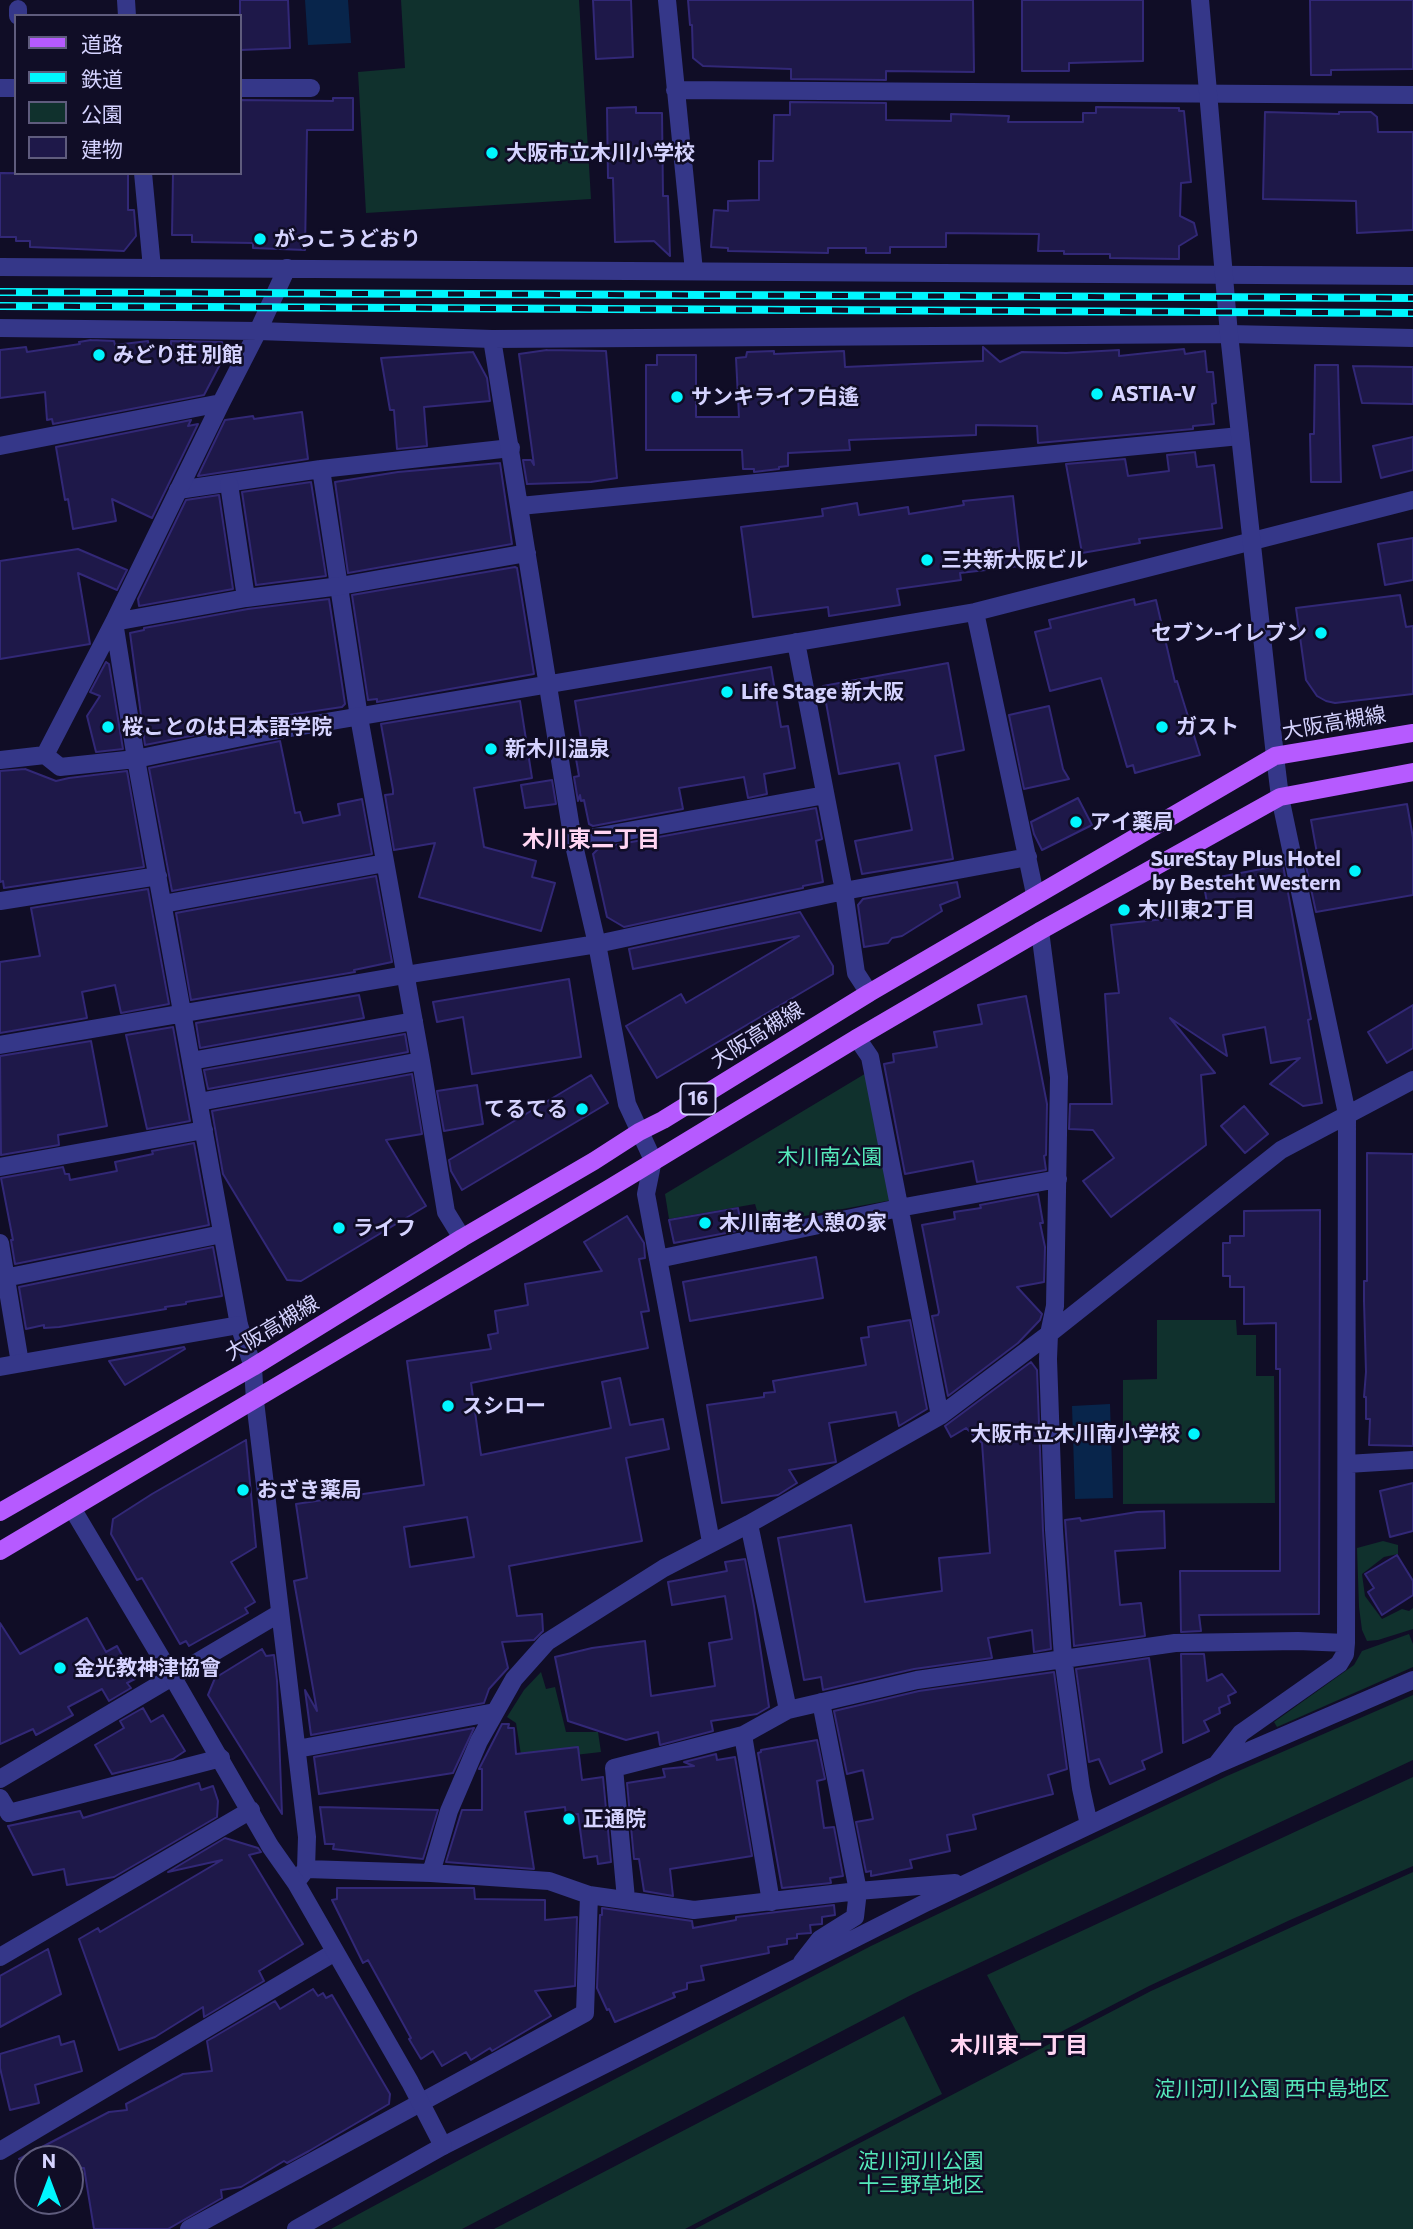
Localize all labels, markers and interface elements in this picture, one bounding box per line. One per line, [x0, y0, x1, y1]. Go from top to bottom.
legend [14, 14, 242, 175]
text: 道路 [81, 31, 123, 56]
text: 鉄道 [81, 66, 123, 91]
text: 公園 [81, 101, 123, 126]
text: 建物 [81, 136, 123, 161]
place label: 大阪市立木川小学校 [506, 140, 695, 166]
marker: 大阪市立木川小学校 [484, 145, 500, 161]
place label: がっこうどおり [274, 226, 421, 252]
marker: がっこうどおり [252, 231, 268, 247]
place label: みどり荘 別館 [113, 342, 243, 368]
marker: みどり荘 別館 [91, 347, 107, 363]
place label: ASTIA-V [1111, 381, 1196, 407]
place label: サンキライフ白遙 [691, 384, 859, 410]
marker: ASTIA-V [1089, 386, 1105, 402]
marker: サンキライフ白遙 [669, 389, 685, 405]
place label: 三共新大阪ビル [941, 547, 1088, 573]
marker: 三共新大阪ビル [919, 552, 935, 568]
place label: セブン-イレブン [1151, 620, 1307, 646]
marker: セブン-イレブン [1313, 625, 1329, 641]
place label: Life Stage 新大阪 [741, 679, 904, 705]
marker: Life Stage 新大阪 [719, 684, 735, 700]
street label: 大阪高槻線 [1280, 701, 1388, 745]
place label: 桜ことのは日本語学院 [122, 714, 332, 740]
place label: ガスト [1176, 714, 1239, 740]
marker: 桜ことのは日本語学院 [100, 719, 116, 735]
marker: ガスト [1154, 719, 1170, 735]
place label: 新木川温泉 [505, 736, 610, 762]
marker: 新木川温泉 [483, 741, 499, 757]
place label: アイ薬局 [1090, 809, 1174, 835]
marker: アイ薬局 [1068, 814, 1084, 830]
district label: 木川東二丁目 [522, 825, 660, 853]
place label: SureStay Plus Hotel by Besteht Western [1150, 846, 1341, 896]
marker: SureStay Plus Hotel by Besteht Western [1347, 863, 1363, 879]
place label: 木川東2丁目 [1138, 897, 1255, 923]
marker: 木川東2丁目 [1116, 902, 1132, 918]
street label: 大阪高槻線 [706, 996, 808, 1074]
road number: 16 [680, 1084, 716, 1114]
place label: てるてる [484, 1096, 568, 1122]
marker: てるてる [574, 1101, 590, 1117]
park label: 木川南公園 [778, 1144, 882, 1170]
place label: 木川南老人憩の家 [719, 1210, 887, 1236]
place label: ライフ [353, 1215, 416, 1241]
marker: 木川南老人憩の家 [697, 1215, 713, 1231]
marker: ライフ [331, 1220, 347, 1236]
street label: 大阪高槻線 [221, 1290, 323, 1366]
place label: スシロー [462, 1393, 546, 1419]
marker: スシロー [440, 1398, 456, 1414]
place label: 大阪市立木川南小学校 [970, 1421, 1180, 1447]
marker: 大阪市立木川南小学校 [1186, 1426, 1202, 1442]
place label: おざき薬局 [257, 1477, 362, 1503]
marker: おざき薬局 [235, 1482, 251, 1498]
place label: 金光教神津協會 [74, 1655, 221, 1681]
marker: 金光教神津協會 [52, 1660, 68, 1676]
place label: 正通院 [583, 1806, 646, 1832]
marker: 正通院 [561, 1811, 577, 1827]
district label: 木川東一丁目 [950, 2031, 1088, 2059]
park label: 淀川河川公園 西中島地区 [1154, 2076, 1390, 2102]
north arrow [14, 2145, 84, 2215]
park label: 淀川河川公園 十三野草地区 [858, 2148, 984, 2198]
text: N [42, 2149, 56, 2172]

